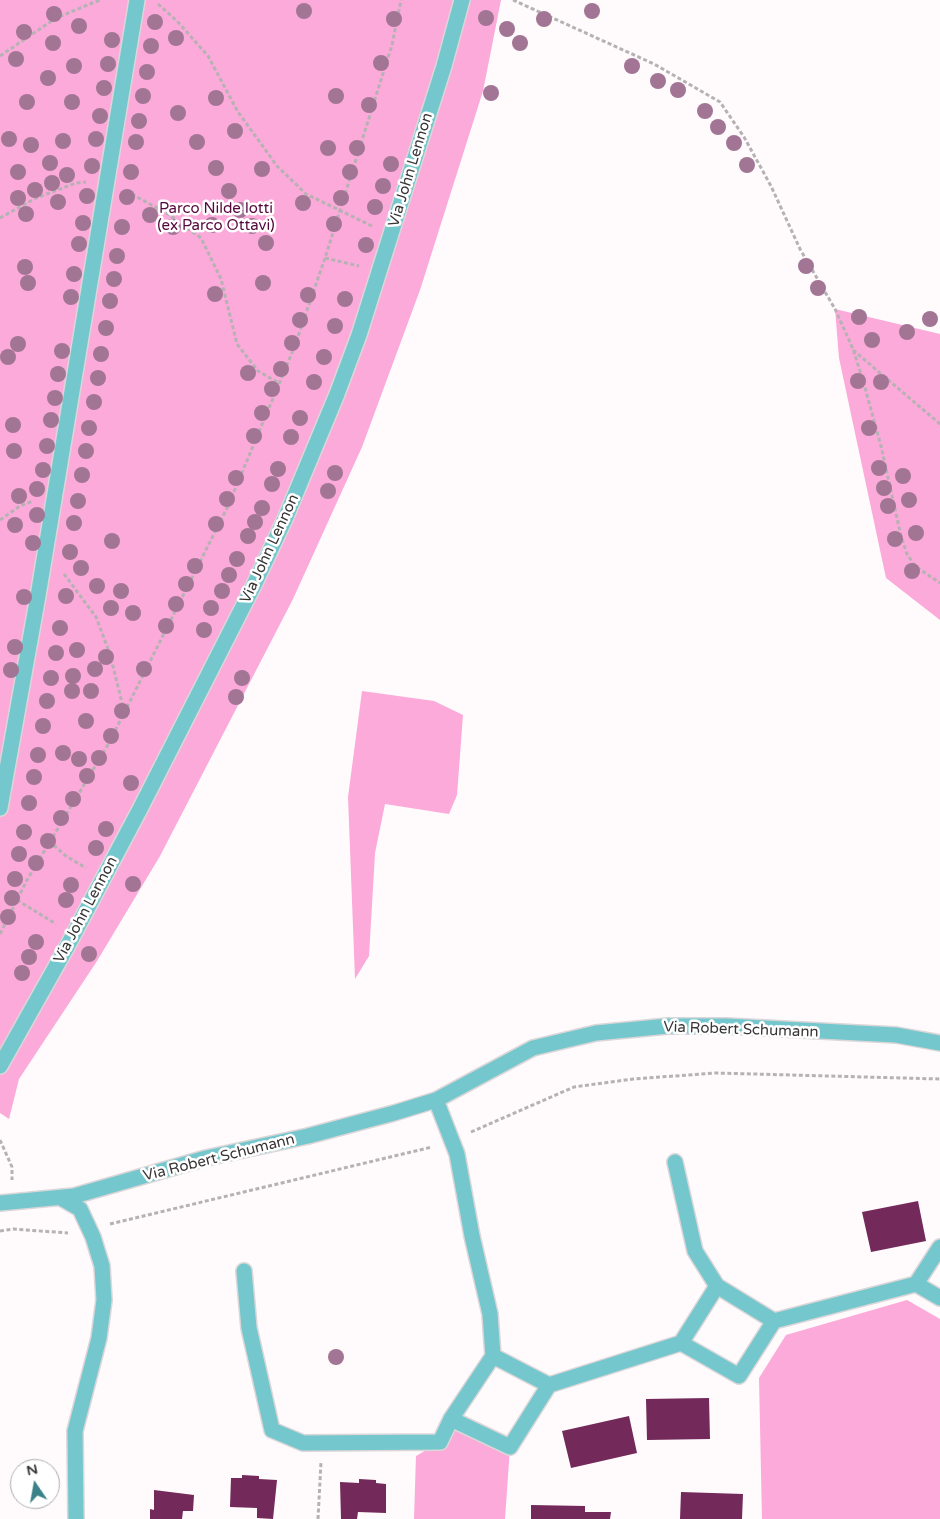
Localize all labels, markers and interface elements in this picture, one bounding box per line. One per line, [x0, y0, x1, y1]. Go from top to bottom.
street label: Via John Lennon [385, 111, 437, 229]
park label: Parco Nilde Iotti (ex Parco Ottavi) [157, 200, 275, 235]
street label: Via John Lennon [237, 492, 303, 606]
street label: Via John Lennon [50, 854, 122, 966]
street label: Via Robert Schumann [663, 1018, 819, 1042]
street label: Via Robert Schumann [141, 1130, 297, 1186]
north arrow [10, 1459, 60, 1509]
text: N [25, 1460, 39, 1479]

